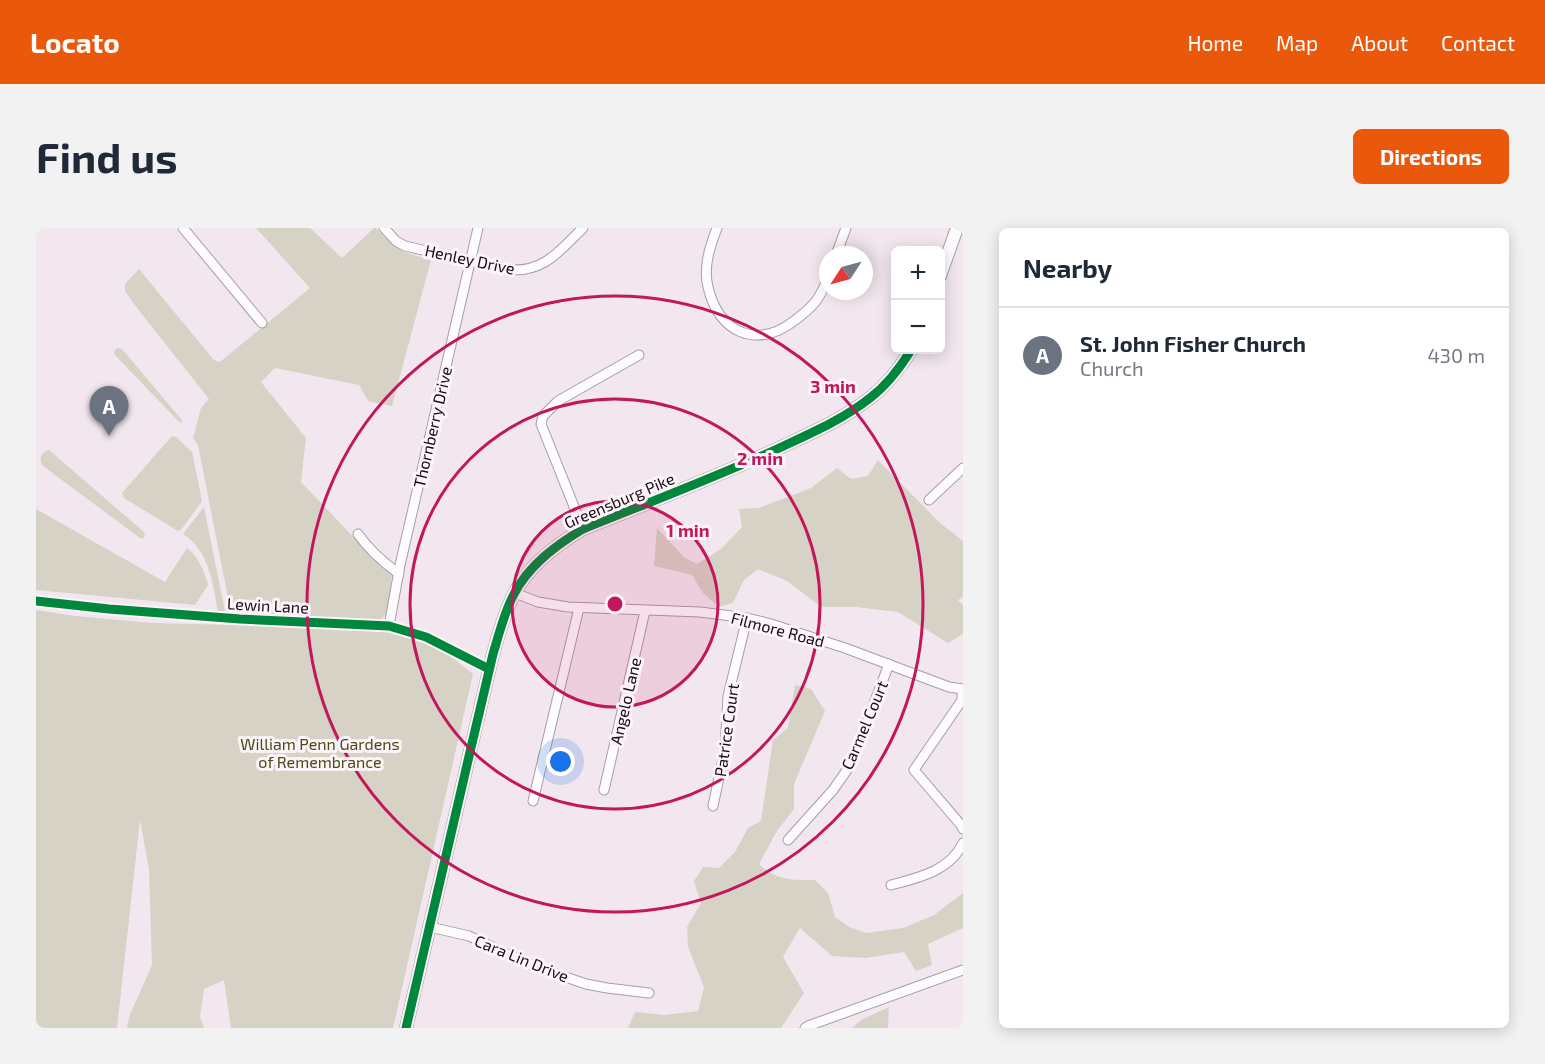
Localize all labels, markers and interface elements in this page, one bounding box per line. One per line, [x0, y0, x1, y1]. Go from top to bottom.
text: Locato [30, 25, 120, 59]
text: Home [1187, 30, 1243, 55]
text: Map [1276, 30, 1318, 55]
text: About [1351, 30, 1408, 55]
text: Contact [1441, 30, 1515, 55]
button: Directions [1353, 129, 1509, 184]
text: Find us [36, 131, 178, 181]
street label: Henley Drive [423, 240, 517, 278]
north arrow [819, 246, 873, 300]
map controls [891, 246, 945, 354]
button: + [891, 246, 945, 300]
text: Nearby [1023, 252, 1112, 283]
button: − [891, 300, 945, 354]
text: St. John Fisher Church [1080, 330, 1306, 356]
text: A [1036, 343, 1049, 367]
text: 430 m [1428, 343, 1485, 367]
text: Church [1080, 356, 1144, 380]
street label: Thornberry Drive [409, 365, 455, 489]
text: 3 min [810, 375, 856, 397]
pin: A [90, 386, 128, 436]
text: 2 min [737, 447, 783, 469]
street label: Greensburg Pike [561, 468, 677, 532]
text: 1 min [666, 519, 710, 541]
street label: Lewin Lane [227, 593, 309, 617]
centre of rings [605, 594, 625, 614]
street label: Filmore Road [729, 607, 827, 651]
street label: Angelo Lane [606, 655, 644, 747]
street label: Carmel Court [837, 678, 891, 772]
street label: Patrice Court [710, 682, 742, 778]
park label: William Penn Gardens of Remembrance [240, 734, 400, 771]
your location [546, 747, 575, 776]
street label: Cara Lin Drive [472, 931, 572, 985]

